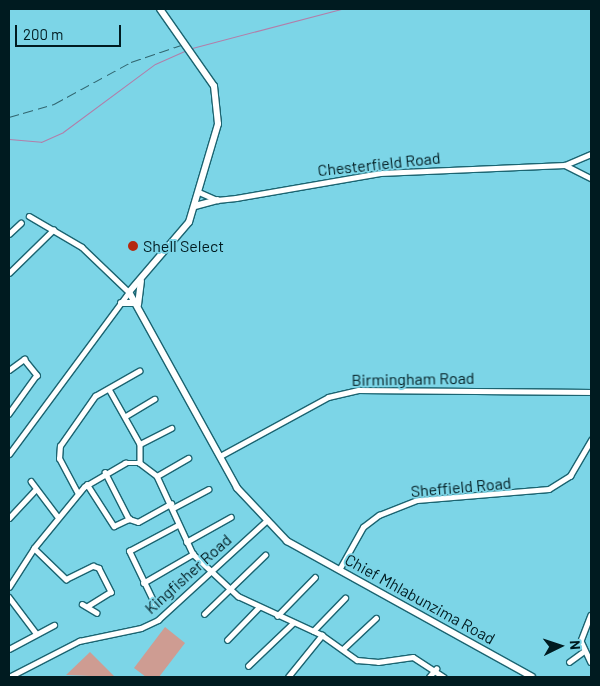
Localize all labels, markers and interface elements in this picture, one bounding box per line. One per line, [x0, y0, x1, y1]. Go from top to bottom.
scale bar [18, 15, 124, 47]
text: 200 m [23, 25, 63, 43]
street label: Chesterfield Road [317, 148, 441, 180]
place label: Shell Select [143, 236, 224, 256]
marker: Shell Select [127, 240, 139, 252]
street label: Birmingham Road [351, 368, 475, 390]
street label: Sheffield Road [410, 473, 512, 501]
street label: Kingfisher Road [141, 530, 235, 618]
street label: Chief Mhlabunzima Road [342, 550, 498, 648]
north arrow [535, 621, 585, 671]
text: N [567, 640, 584, 650]

